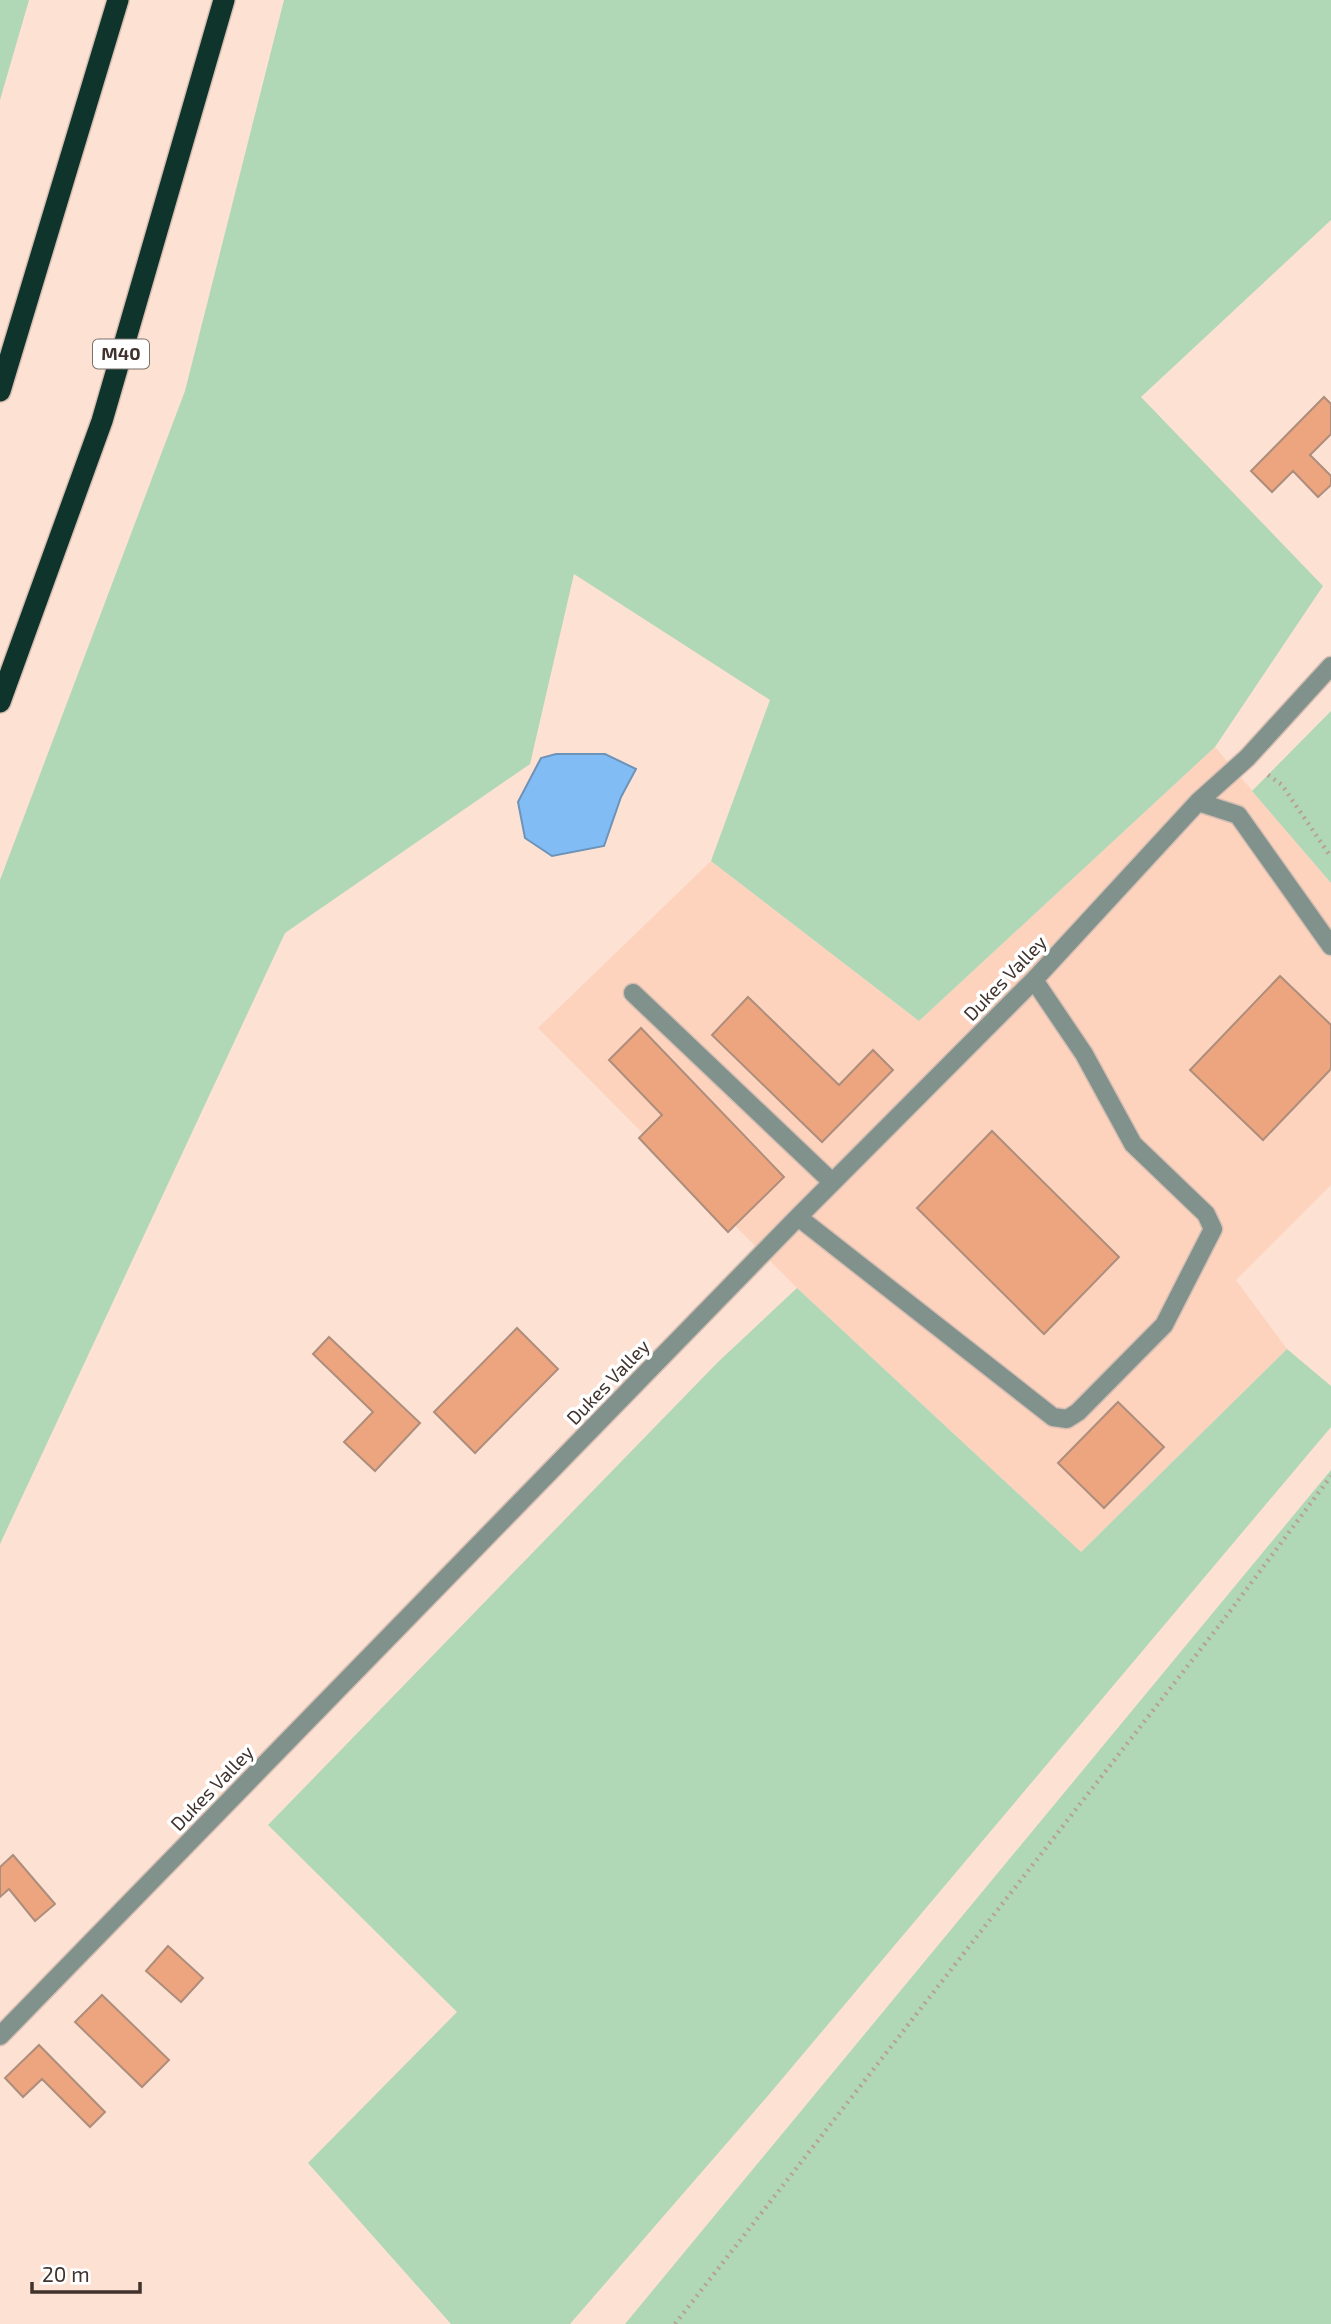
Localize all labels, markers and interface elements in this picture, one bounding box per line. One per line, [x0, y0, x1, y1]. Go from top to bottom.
road number: M40 [93, 340, 149, 368]
street label: Dukes Valley [958, 930, 1051, 1025]
street label: Dukes Valley [561, 1334, 654, 1429]
street label: Dukes Valley [165, 1740, 258, 1835]
scale bar [32, 2250, 140, 2294]
text: 20 m [42, 2261, 90, 2286]

